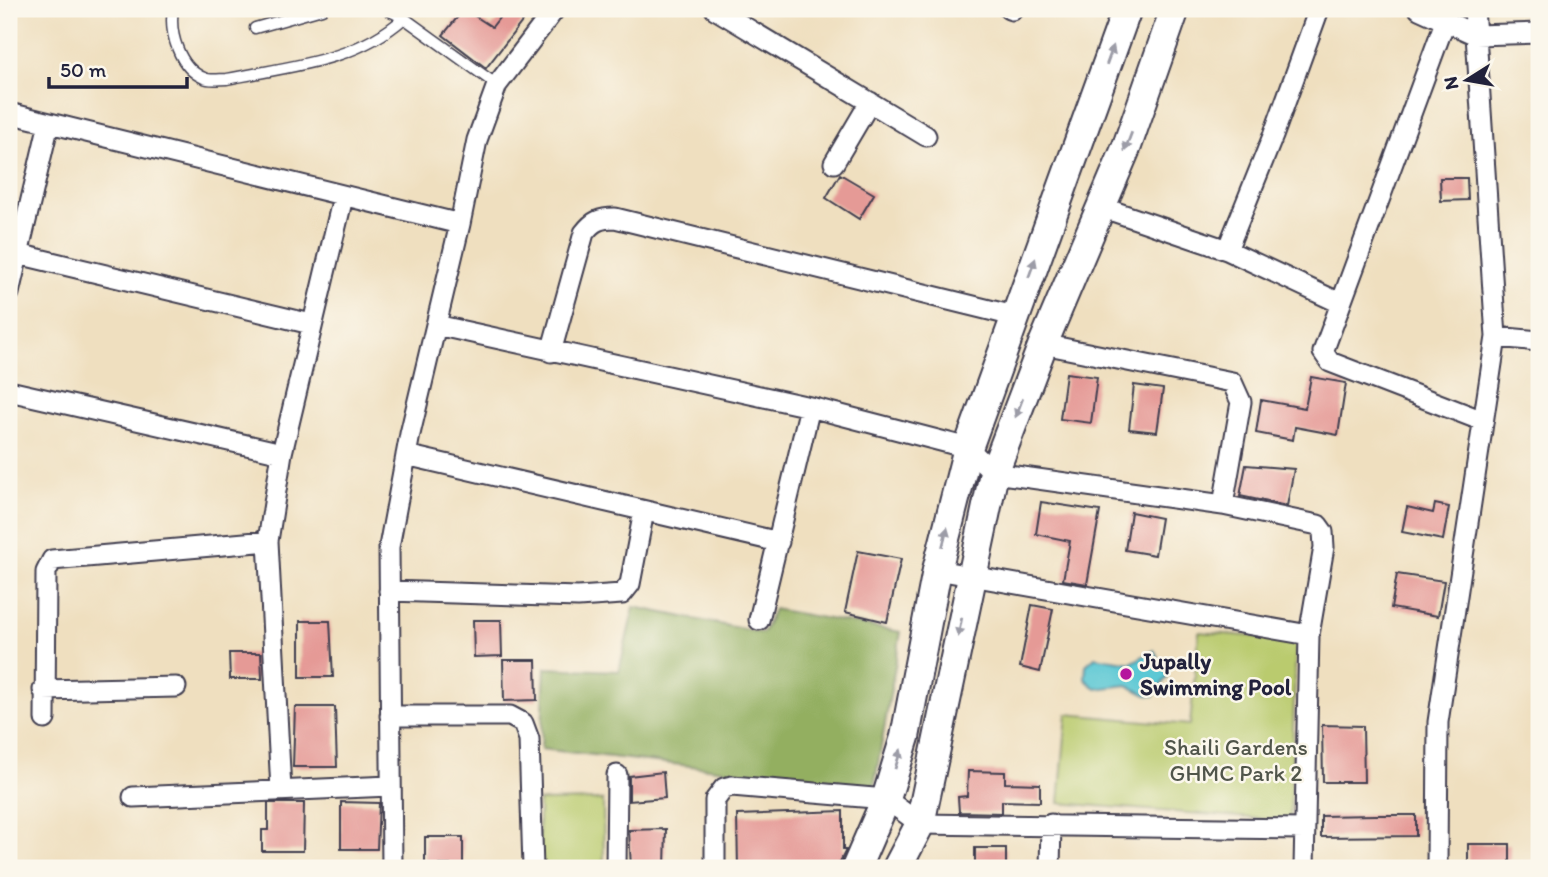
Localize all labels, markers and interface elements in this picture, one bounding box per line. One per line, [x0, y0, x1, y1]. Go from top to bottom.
one-way arrow [1105, 44, 1116, 65]
scale bar [49, 46, 187, 90]
north arrow [1432, 46, 1502, 116]
text: 50 m [60, 57, 107, 82]
text: N [1438, 75, 1463, 92]
one-way arrow [1122, 132, 1133, 153]
one-way arrow [1027, 258, 1038, 279]
one-way arrow [1013, 398, 1024, 419]
one-way arrow [940, 526, 951, 548]
one-way arrow [955, 616, 966, 638]
place label: Jupally Swimming Pool [1139, 647, 1292, 701]
marker: Jupally Swimming Pool [1118, 666, 1134, 682]
park label: Shaili Gardens GHMC Park 2 [1164, 733, 1308, 787]
one-way arrow [894, 748, 904, 769]

